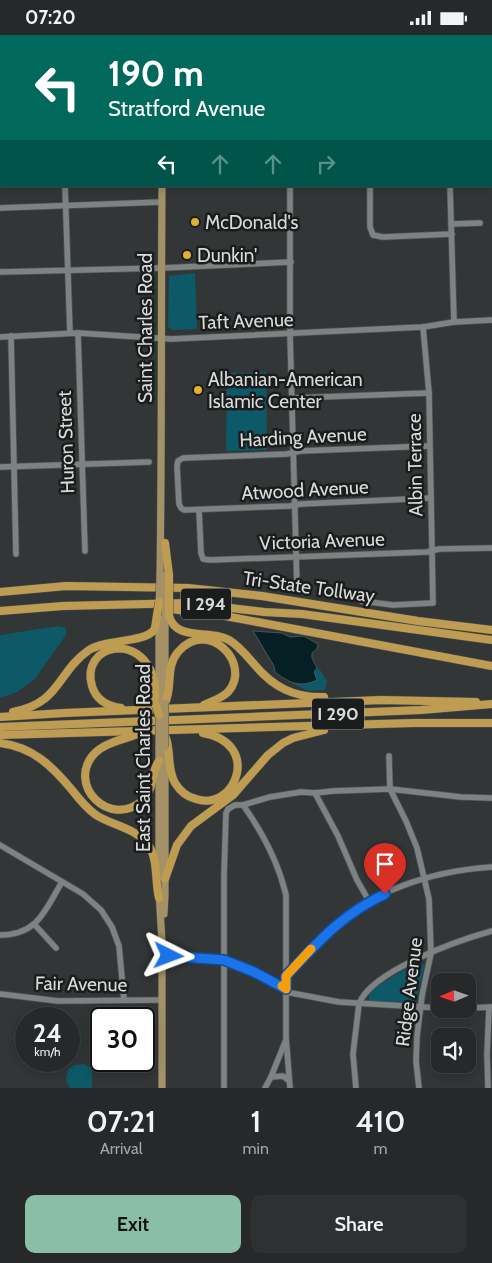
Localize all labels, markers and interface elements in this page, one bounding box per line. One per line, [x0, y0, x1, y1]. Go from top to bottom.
text: 07:20 [25, 6, 76, 29]
text: 190 m [108, 52, 204, 95]
icon: left [25, 55, 90, 120]
text: Stratford Avenue [108, 95, 265, 122]
icon: left [153, 150, 181, 178]
icon: ahead [206, 150, 234, 178]
icon: ahead [259, 150, 287, 178]
icon: right [312, 150, 340, 178]
place label: McDonald's [205, 211, 299, 234]
marker: McDonald's [189, 216, 201, 228]
place label: Dunkin' [197, 244, 257, 267]
marker: Dunkin' [181, 249, 193, 261]
street label: Saint Charles Road [134, 253, 157, 403]
street label: Taft Avenue [198, 308, 294, 334]
place label: Albanian-American Islamic Center [208, 368, 363, 413]
marker: Albanian-American Islamic Center [192, 384, 204, 396]
street label: Huron Street [53, 389, 79, 494]
street label: Albin Terrace [403, 413, 427, 517]
street label: Harding Avenue [239, 422, 367, 452]
street label: Atwood Avenue [241, 475, 369, 505]
street label: Victoria Avenue [259, 527, 385, 555]
street label: Tri-State Tollway [242, 566, 377, 608]
road number: I 294 [181, 589, 231, 619]
street label: East Saint Charles Road [132, 664, 155, 852]
road number: I 290 [312, 699, 364, 729]
pin [364, 843, 406, 894]
icon: arrive [371, 850, 399, 878]
position arrow [142, 929, 194, 981]
street label: Ridge Avenue [391, 936, 427, 1048]
street label: Fair Avenue [35, 972, 128, 996]
north arrow [431, 973, 476, 1017]
map controls [431, 973, 476, 1073]
speed limit sign: 30 [90, 1007, 155, 1072]
text: 24 [33, 1018, 62, 1048]
button: sound [431, 1028, 476, 1073]
text: km/h [34, 1044, 61, 1059]
text: 07:21 [87, 1103, 156, 1140]
text: 1 [250, 1103, 261, 1140]
text: 410 [356, 1103, 405, 1140]
text: Arrival [100, 1139, 143, 1158]
text: min [243, 1139, 269, 1158]
text: m [373, 1139, 387, 1158]
button: Exit [25, 1195, 241, 1253]
button: Share [251, 1195, 467, 1253]

